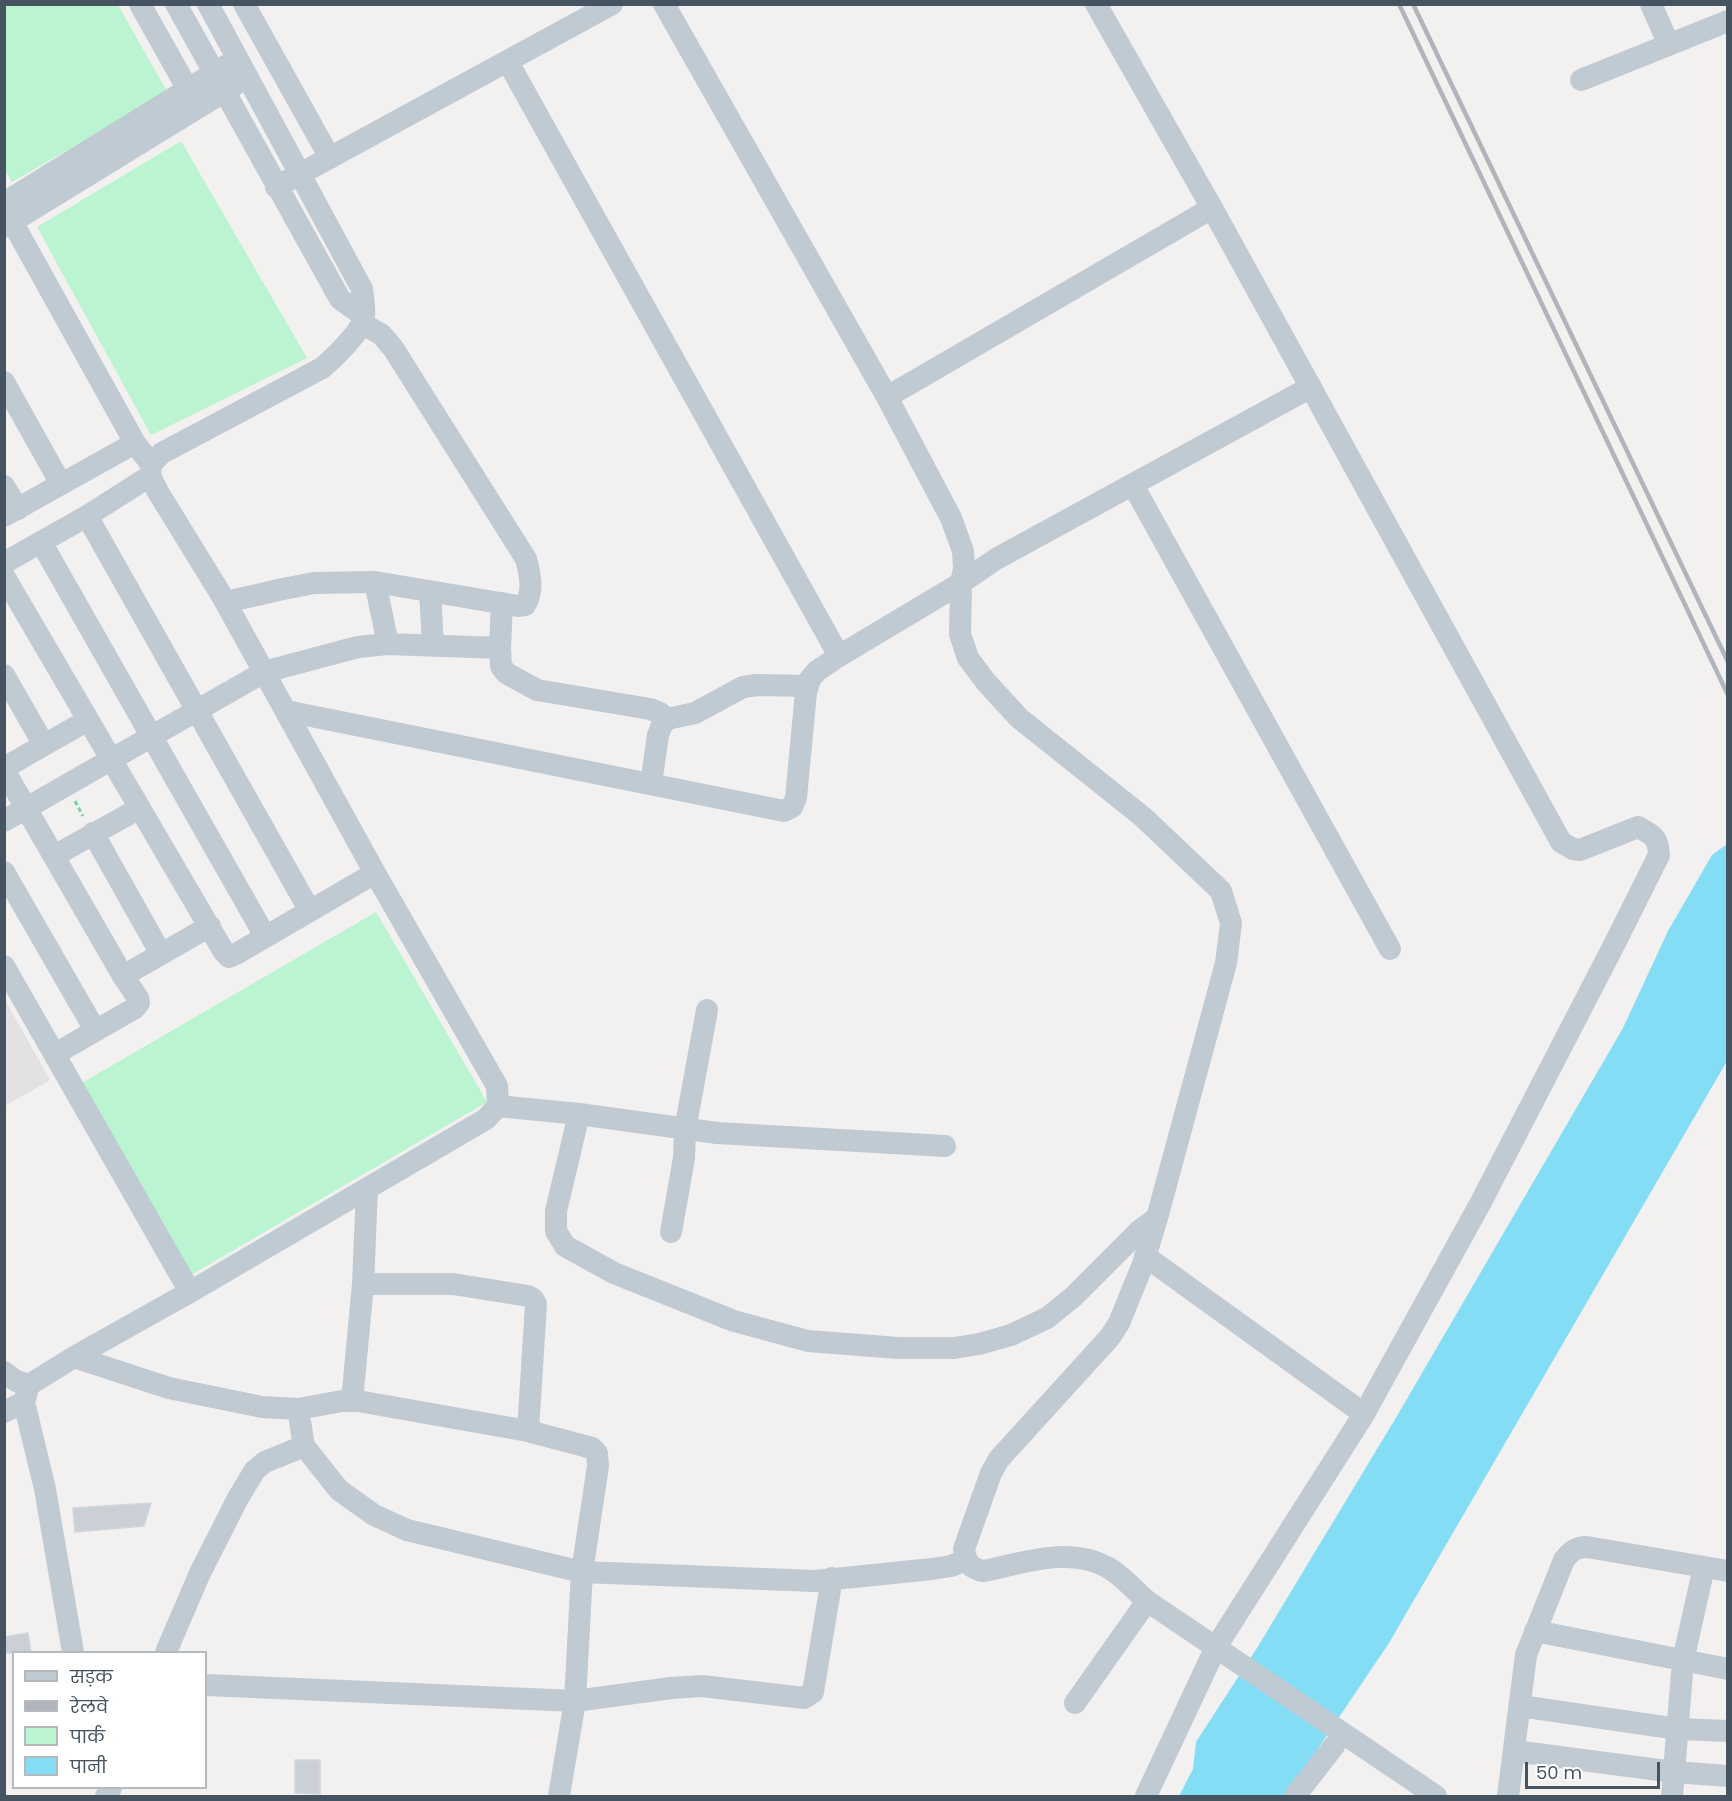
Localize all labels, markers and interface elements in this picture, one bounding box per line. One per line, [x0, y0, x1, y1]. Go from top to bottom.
legend [12, 1651, 207, 1789]
text: सड़क [70, 1664, 113, 1689]
text: रेलवे [70, 1694, 108, 1719]
text: पार्क [70, 1724, 105, 1749]
scale bar [1528, 1750, 1663, 1788]
text: पानी [70, 1754, 107, 1779]
text: 50 m [1536, 1760, 1582, 1785]

